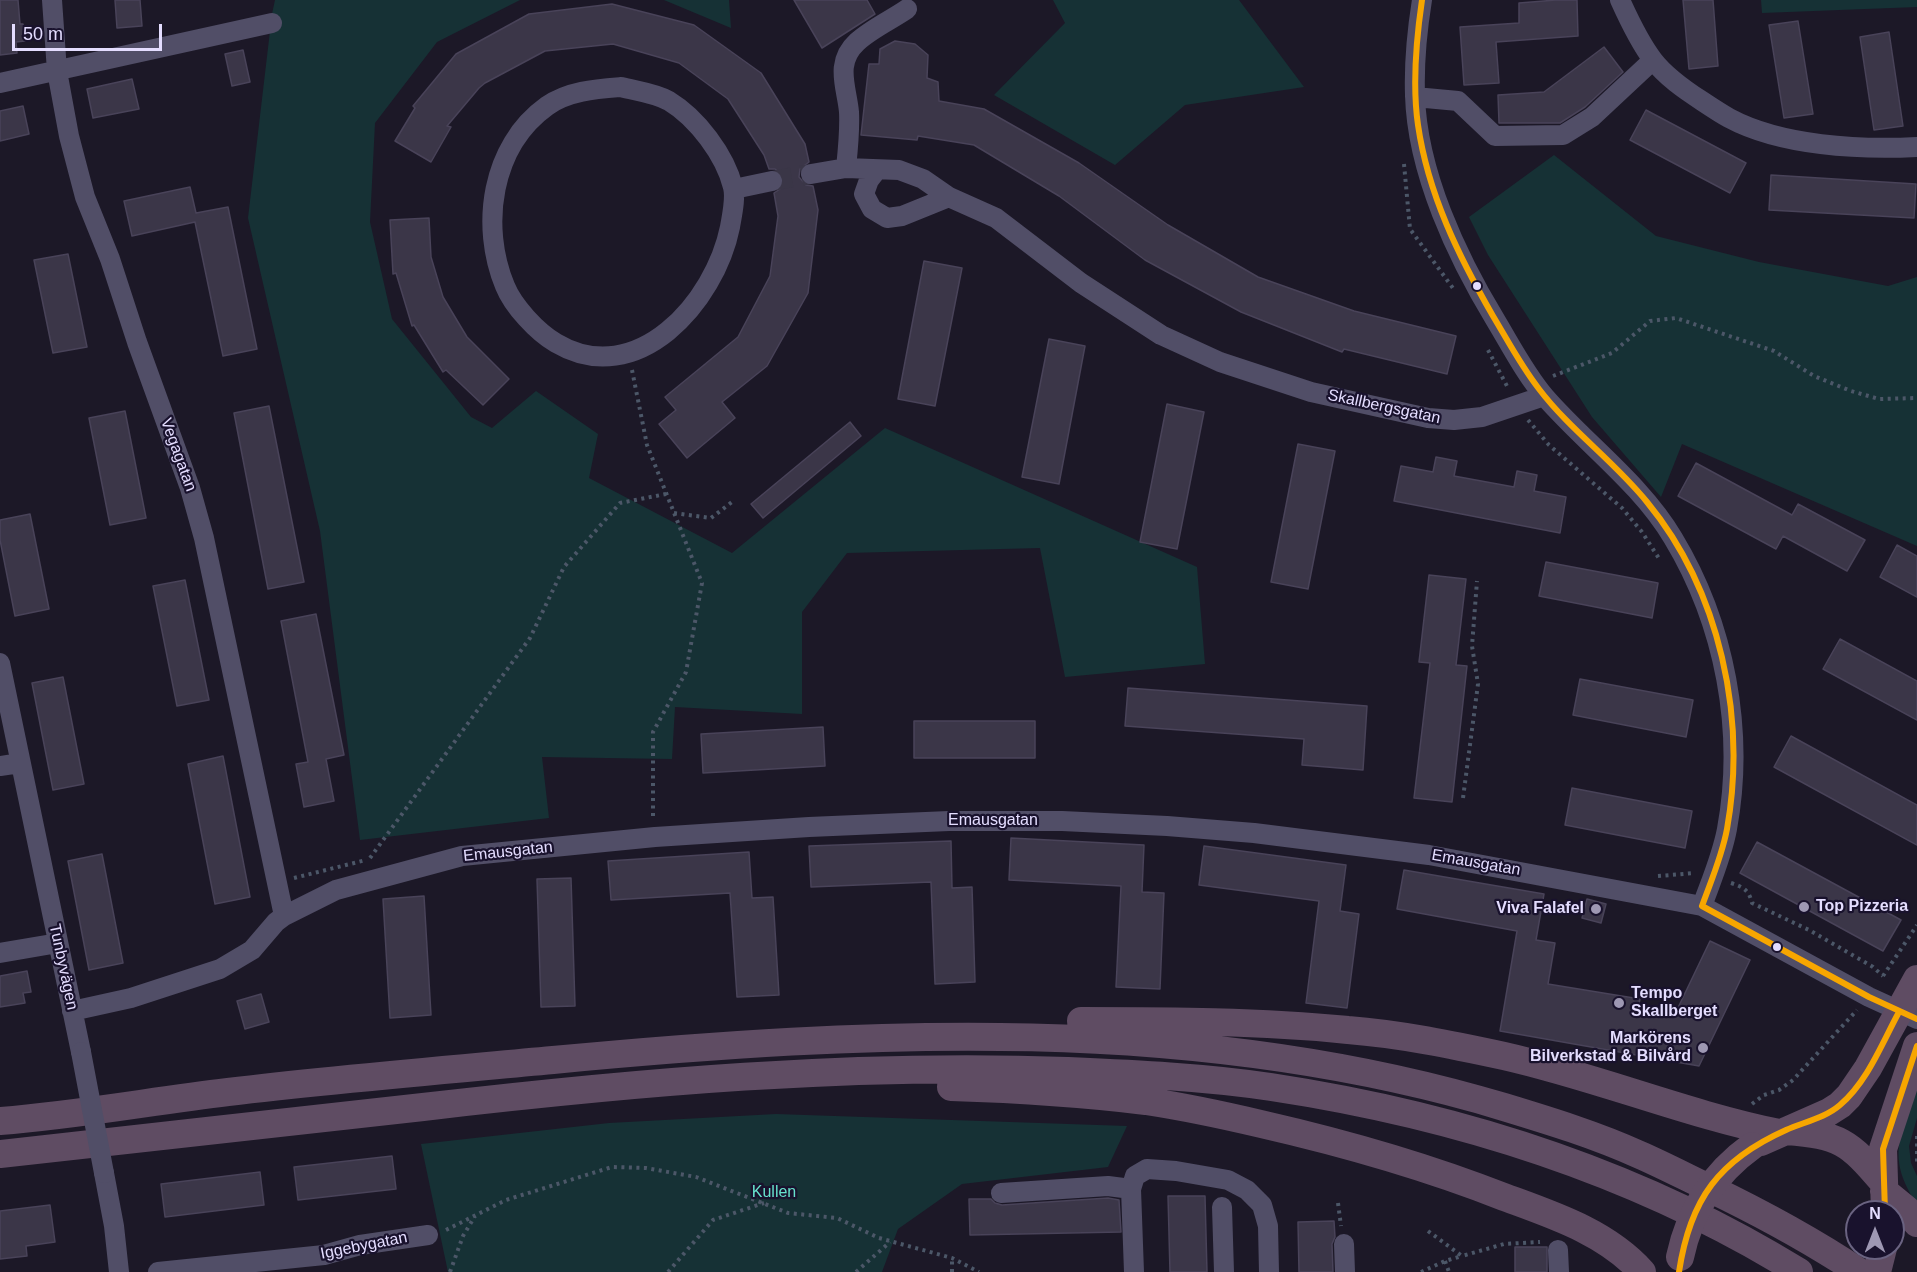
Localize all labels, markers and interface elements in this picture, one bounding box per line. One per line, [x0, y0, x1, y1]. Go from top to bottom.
scale bar [15, 12, 165, 50]
text: 50 m [23, 24, 63, 44]
unlabelled marker [1471, 280, 1483, 292]
street label: Skallbergsgatan [1326, 386, 1442, 428]
street label: Vegagatan [156, 416, 200, 494]
street label: Emausgatan [948, 811, 1038, 831]
street label: Emausgatan [462, 838, 554, 866]
street label: Emausgatan [1430, 846, 1522, 880]
place label: Top Pizzeria [1816, 897, 1908, 917]
place label: Viva Falafel [1496, 899, 1584, 919]
marker: Top Pizzeria [1797, 900, 1811, 914]
marker: Viva Falafel [1589, 902, 1603, 916]
street label: Tunbyvägen [45, 922, 81, 1012]
unlabelled marker [1771, 941, 1783, 953]
place label: Tempo Skallberget [1631, 984, 1717, 1022]
marker: Tempo Skallberget [1612, 996, 1626, 1010]
place label: Markörens Bilverkstad & Bilvård [1530, 1029, 1691, 1067]
marker: Markörens Bilverkstad & Bilvård [1696, 1041, 1710, 1055]
park label: Kullen [752, 1183, 796, 1203]
north arrow [1845, 1200, 1905, 1260]
text: N [1869, 1205, 1881, 1222]
street label: Iggebygatan [319, 1228, 409, 1264]

